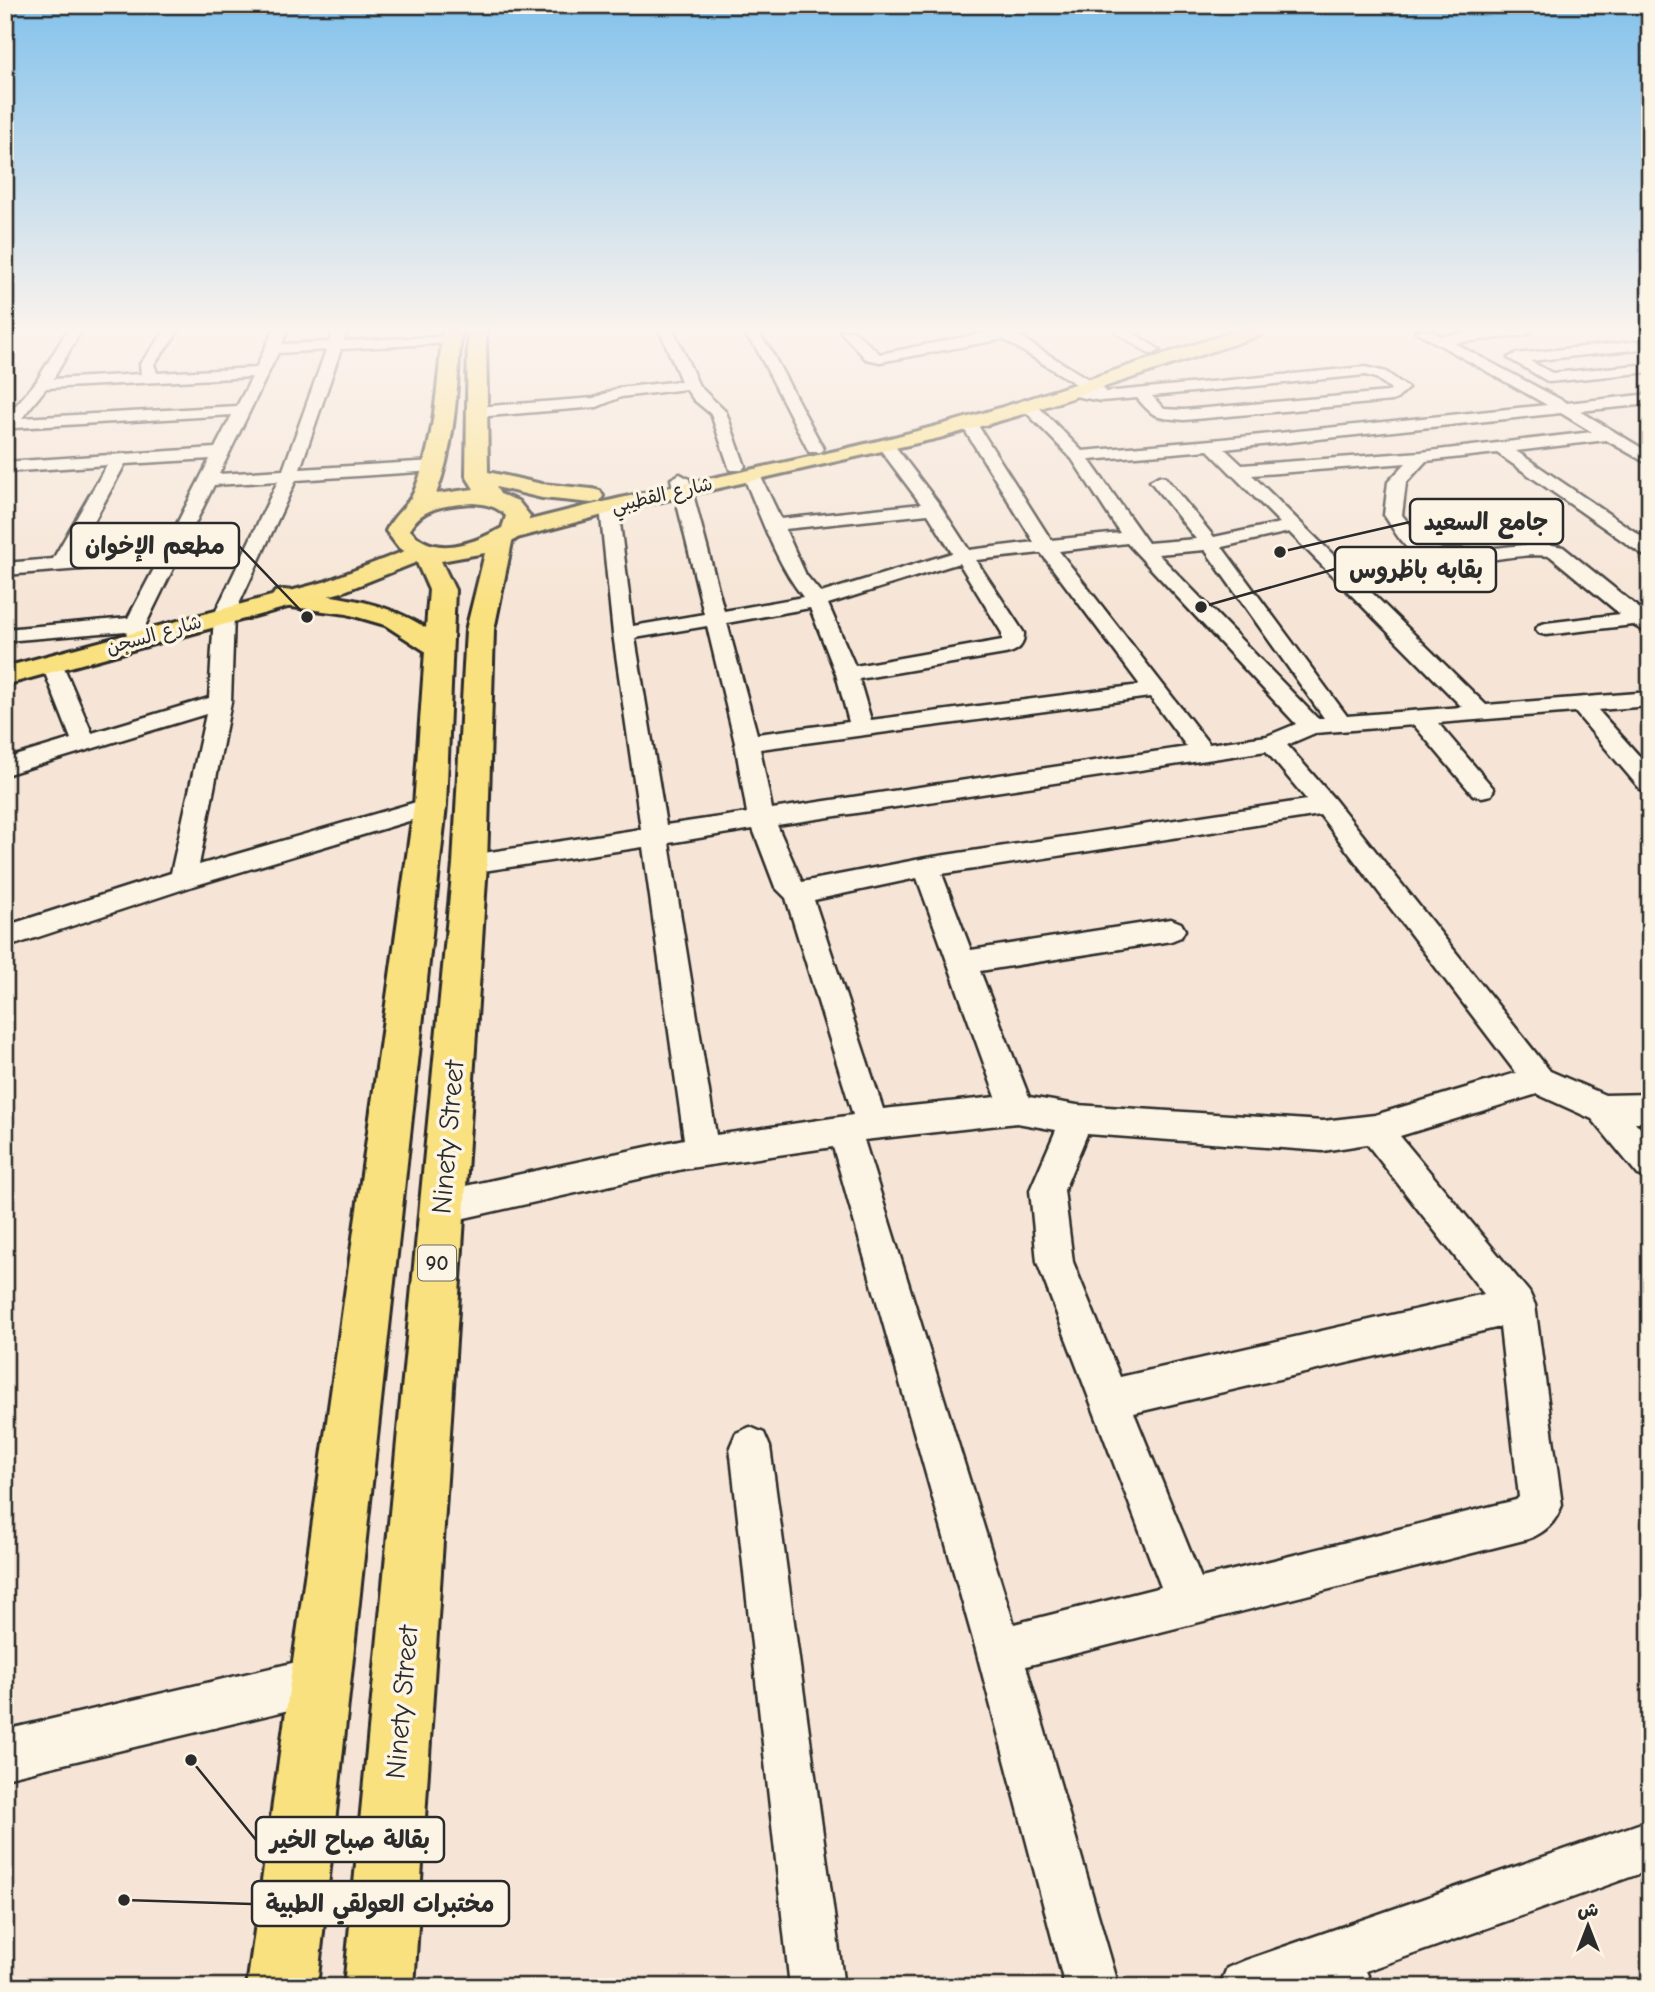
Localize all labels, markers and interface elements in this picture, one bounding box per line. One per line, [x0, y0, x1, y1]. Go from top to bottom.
street label: شارع القطيبي [609, 473, 716, 522]
callout: جامع السعيد [1410, 499, 1563, 544]
text: جامع السعيد [1424, 508, 1548, 539]
callout: مطعم الإخوان [71, 523, 239, 568]
text: مطعم الإخوان [85, 532, 225, 564]
callout: بقابه باظروس [1335, 547, 1496, 592]
text: بقابه باظروس [1349, 556, 1483, 584]
street label: شارع السجن [104, 611, 205, 661]
street label: Ninety Street [425, 1058, 471, 1215]
road number: 90 [418, 1246, 456, 1280]
street label: Ninety Street [379, 1623, 425, 1780]
callout: بقالة صباح الخير [256, 1817, 444, 1862]
text: بقالة صباح الخير [268, 1826, 430, 1855]
callout: مختبرات العولقي الطبية [252, 1881, 509, 1926]
text: مختبرات العولقي الطبية [266, 1890, 494, 1925]
north arrow [1554, 1890, 1624, 1960]
text: ش [1578, 1899, 1599, 1921]

